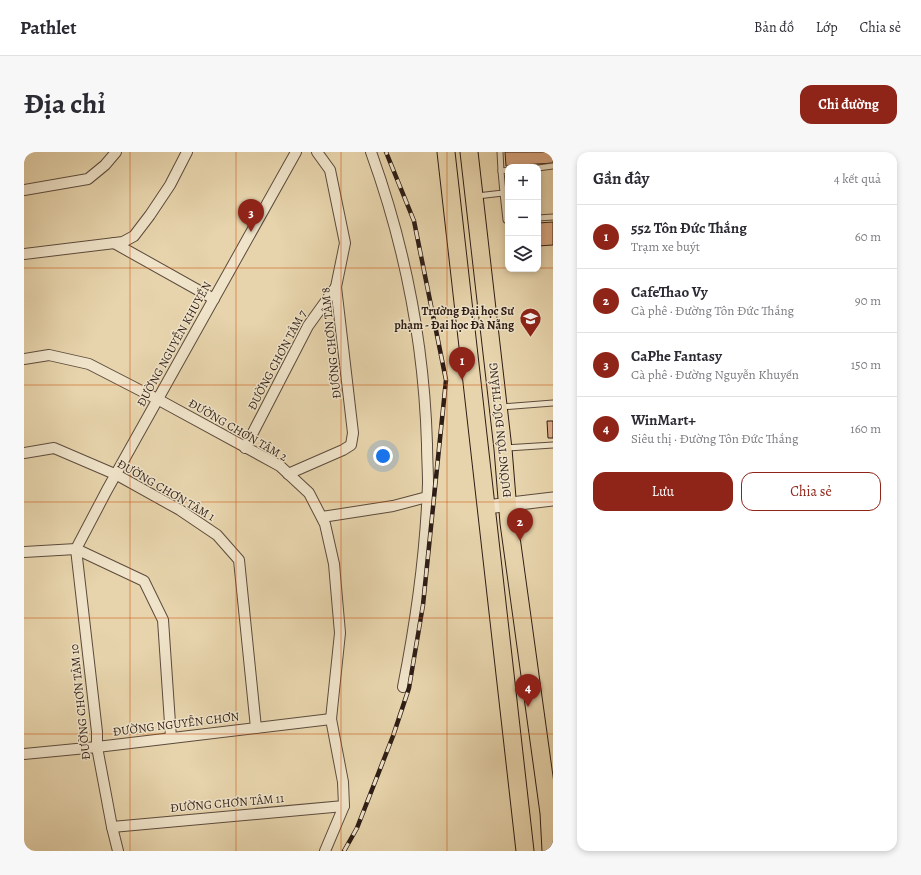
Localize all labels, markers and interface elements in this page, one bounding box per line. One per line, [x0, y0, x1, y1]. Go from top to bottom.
text: Pathlet [20, 15, 76, 41]
text: Bản đồ [754, 18, 794, 37]
text: Lớp [816, 18, 838, 37]
text: Chia sẻ [860, 18, 901, 37]
text: Địa chỉ [24, 85, 106, 123]
button: Chỉ đường [800, 85, 897, 124]
map controls [505, 164, 541, 272]
button: + [505, 164, 541, 200]
text: Gần đây [593, 167, 650, 190]
text: 4 kết quả [834, 170, 881, 187]
pin: 3 [238, 199, 264, 232]
button: − [505, 200, 541, 236]
text: 552 Tôn Đức Thắng [631, 218, 747, 238]
text: 1 [604, 228, 608, 245]
text: 60 m [855, 228, 881, 245]
button: layers [505, 236, 541, 272]
text: Trạm xe buýt [631, 238, 700, 255]
street label: ĐƯỜNG NGUYỄN KHUYẾN [132, 278, 215, 409]
text: CafeThao Vy [631, 282, 708, 302]
street label: ĐƯỜNG CHƠN TÂM 8 [317, 286, 345, 399]
text: 2 [603, 292, 609, 309]
text: 90 m [855, 292, 881, 309]
text: Cà phê · Đường Tôn Đức Thắng [631, 302, 794, 319]
place label: Trường Đại học Sư phạm - Đại học Đà Nẵng [394, 303, 515, 333]
school or university icon: Trường Đại học Sư phạm - Đại học Đà Nẵng [517, 305, 543, 338]
street label: ĐƯỜNG CHƠN TÂM 7 [244, 306, 311, 413]
text: CaPhe Fantasy [631, 346, 722, 366]
pin: 1 [449, 347, 475, 380]
text: 3 [603, 356, 609, 373]
text: 150 m [851, 356, 881, 373]
street label: ĐƯỜNG TÔN ĐỨC THẮNG [484, 362, 515, 499]
text: Cà phê · Đường Nguyễn Khuyến [631, 366, 799, 383]
street label: ĐƯỜNG CHƠN TÂM 2 [186, 395, 291, 465]
text: WinMart+ [631, 410, 696, 430]
text: 4 [603, 420, 609, 437]
text: 160 m [850, 420, 881, 437]
text: Siêu thị · Đường Tôn Đức Thắng [631, 430, 798, 447]
your location [373, 446, 393, 466]
street label: ĐƯỜNG CHƠN TÂM 1 [114, 456, 218, 524]
button: Lưu [593, 472, 733, 511]
button: Chia sẻ [741, 472, 881, 511]
pin: 2 [507, 508, 533, 541]
street label: ĐƯỜNG CHƠN TÂM 10 [66, 643, 94, 761]
pin: 4 [515, 674, 541, 707]
street label: ĐƯỜNG NGUYỄN CHƠN [112, 707, 241, 740]
street label: ĐƯỜNG CHƠN TÂM 11 [169, 790, 285, 816]

